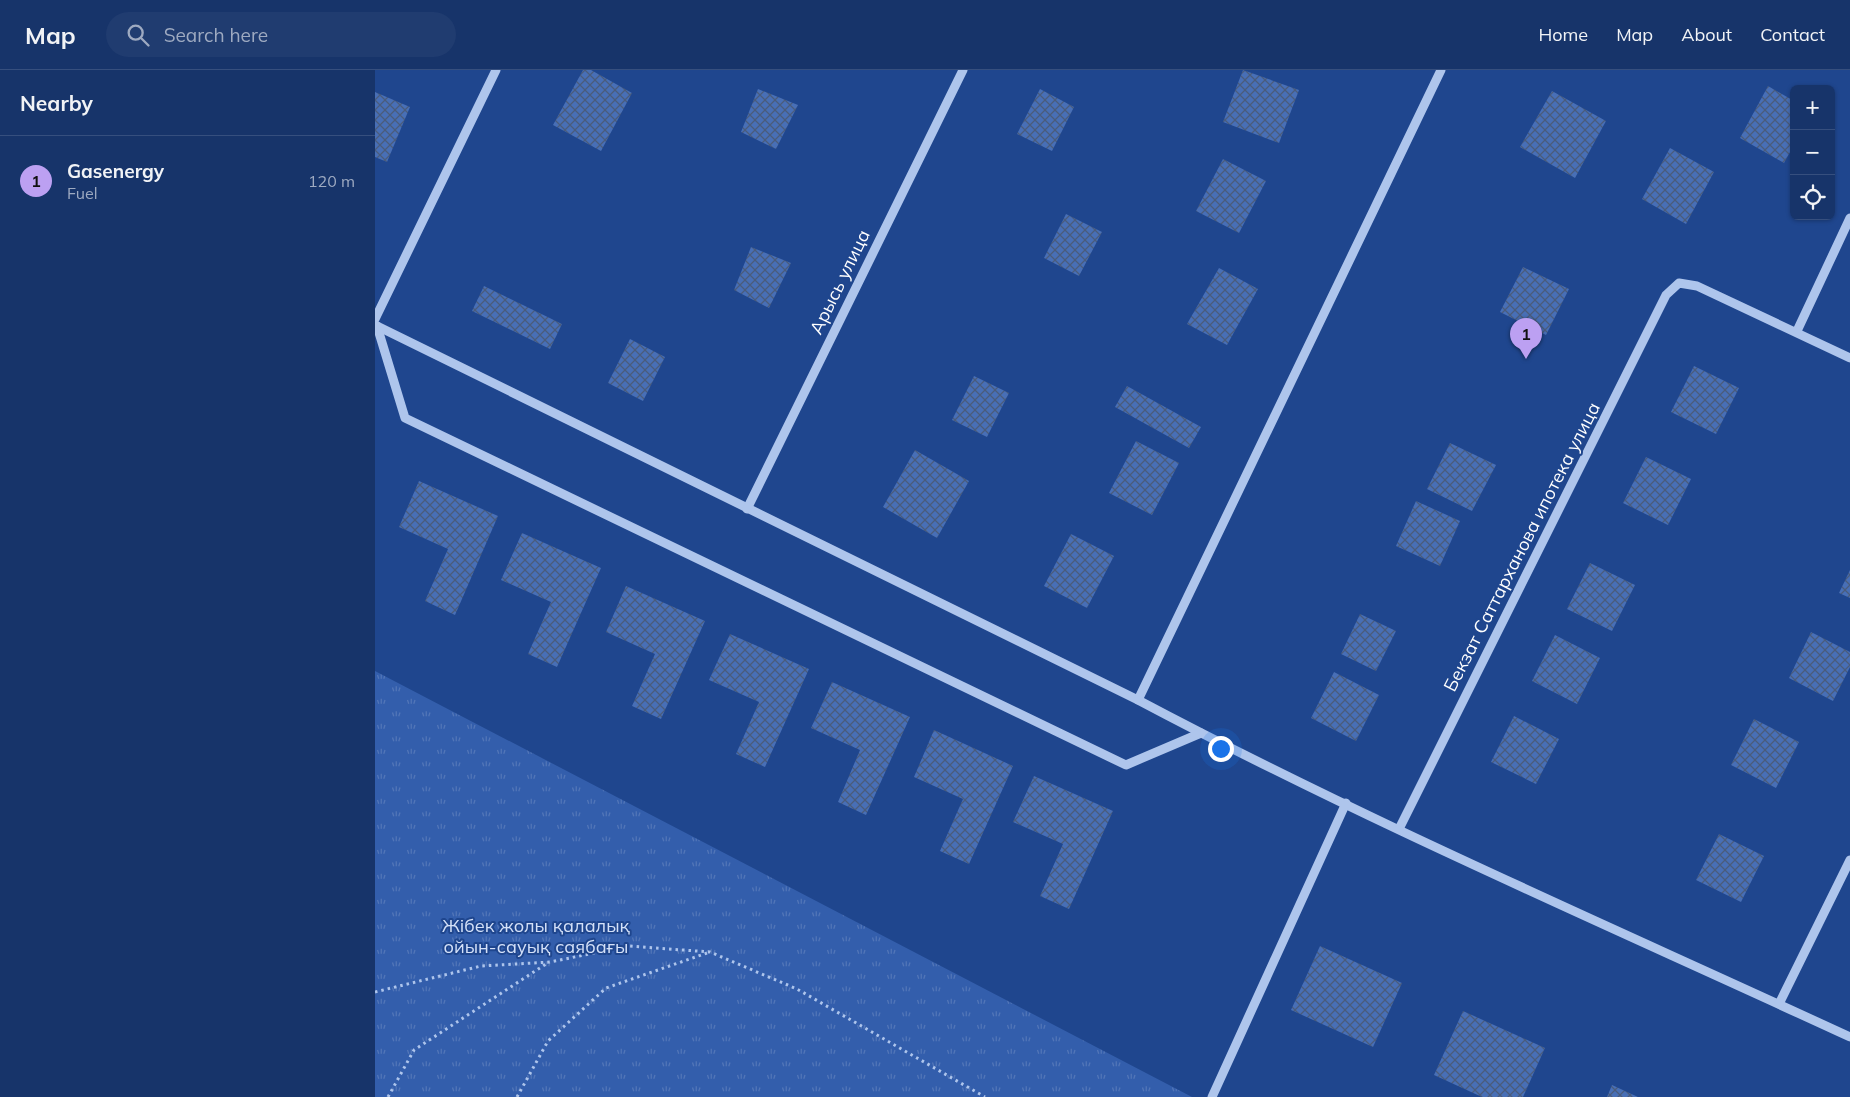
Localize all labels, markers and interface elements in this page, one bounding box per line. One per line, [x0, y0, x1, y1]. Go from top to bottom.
search box [106, 12, 456, 57]
text: Map [25, 20, 76, 50]
icon: search [124, 21, 152, 49]
text: Search here [164, 23, 268, 47]
text: Home [1538, 23, 1588, 46]
text: Map [1616, 23, 1653, 46]
text: About [1681, 23, 1732, 46]
text: Contact [1760, 23, 1825, 46]
map controls [1790, 85, 1835, 220]
button: + [1790, 85, 1835, 130]
text: Nearby [20, 90, 93, 116]
button: − [1790, 130, 1835, 175]
text: Gasenergy [67, 159, 164, 183]
text: 1 [31, 171, 41, 191]
text: 120 m [308, 171, 355, 191]
button: locate [1790, 175, 1835, 220]
text: Fuel [67, 183, 98, 203]
street label: Арысь улица [804, 226, 875, 338]
pin: 1 [1510, 318, 1542, 359]
street label: Бекзат Саттарханова ипотека улица [1438, 398, 1605, 695]
your location [1208, 736, 1234, 762]
park label: Жібек жолы қалалық ойын-сауық саябағы [442, 914, 631, 958]

